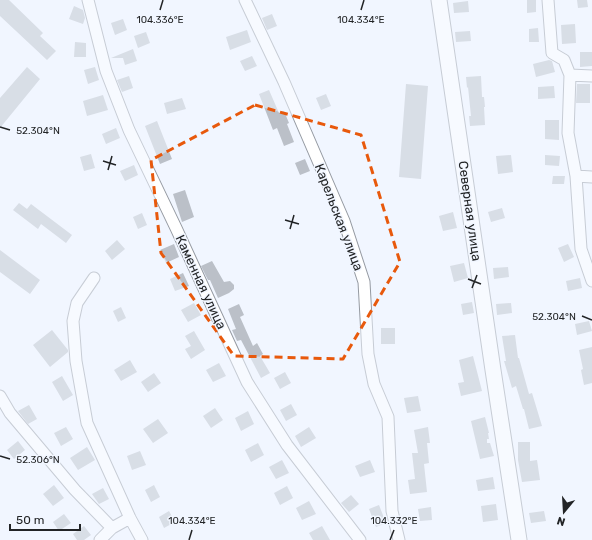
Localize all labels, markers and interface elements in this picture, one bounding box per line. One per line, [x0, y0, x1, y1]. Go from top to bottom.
text: 104.336°E [136, 14, 184, 26]
text: 104.334°E [337, 14, 385, 26]
text: 52.304°N [16, 125, 60, 137]
street label: Северная улица [456, 160, 484, 262]
street label: Карельская улица [312, 161, 366, 273]
street label: Каменная улица [173, 232, 229, 332]
text: 52.304°N [532, 311, 576, 323]
text: 52.306°N [16, 454, 60, 466]
north arrow [544, 492, 584, 532]
scale bar [10, 506, 80, 532]
text: 50 m [16, 513, 44, 527]
text: N [555, 514, 567, 528]
text: 104.334°E [168, 515, 216, 527]
text: 104.332°E [370, 515, 418, 527]

